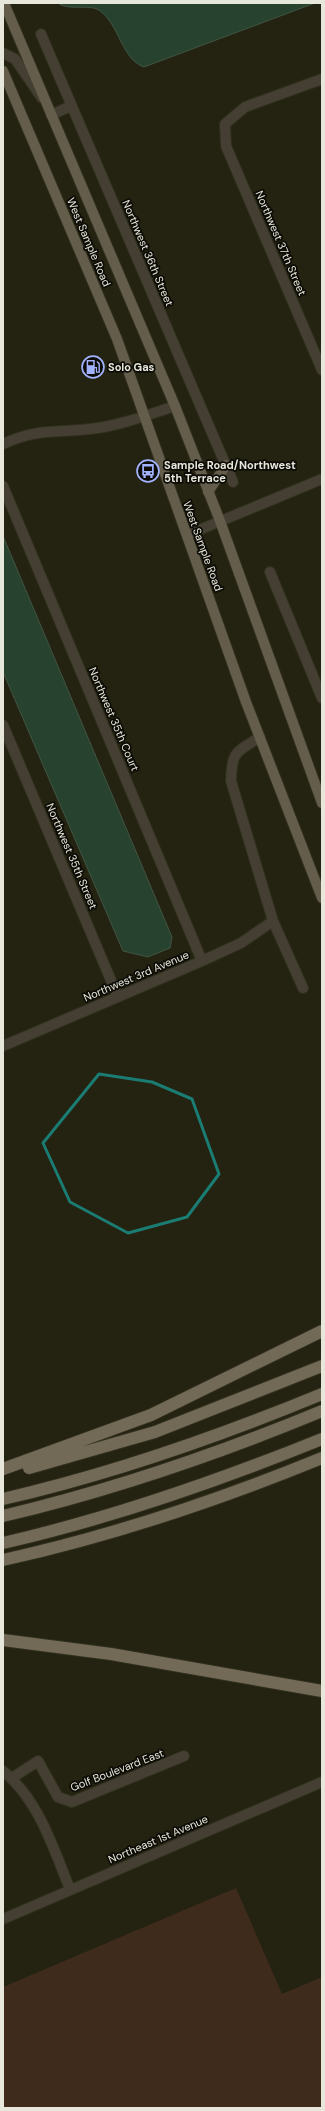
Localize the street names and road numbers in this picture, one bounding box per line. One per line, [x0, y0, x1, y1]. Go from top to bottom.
street label: Northwest 37th Street [253, 188, 309, 298]
street label: West Sample Road [64, 195, 114, 289]
street label: Northwest 36th Street [119, 198, 177, 308]
street label: West Sample Road [180, 499, 226, 593]
street label: Northwest 35th Court [86, 665, 142, 773]
street label: Northwest 35th Street [43, 801, 101, 911]
street label: Northwest 3rd Avenue [81, 947, 191, 1005]
street label: Golf Boulevard East [68, 1746, 166, 1794]
street label: Northeast 1st Avenue [106, 1812, 210, 1866]

